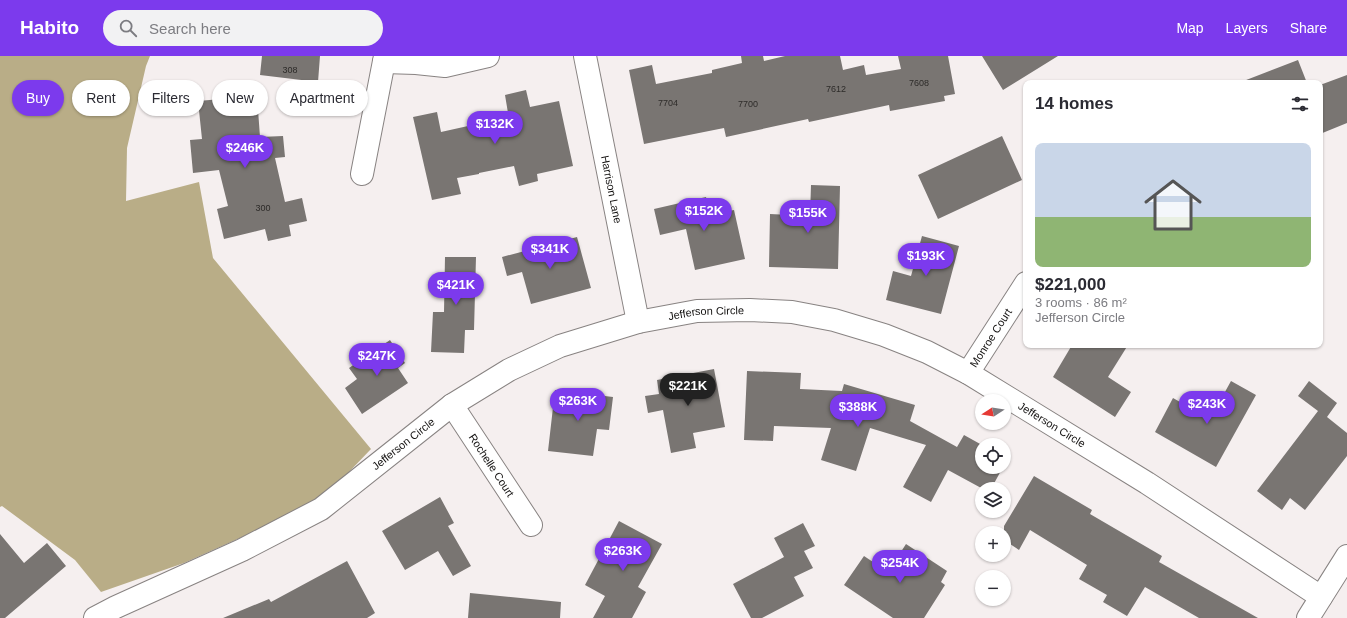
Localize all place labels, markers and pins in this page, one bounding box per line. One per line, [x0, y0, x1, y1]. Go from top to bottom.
pin: $132K [467, 111, 523, 145]
pin: $246K [217, 135, 273, 169]
pin: $152K [676, 198, 732, 232]
pin: $155K [780, 200, 836, 234]
pin: $341K [522, 236, 578, 270]
pin: $193K [898, 243, 954, 277]
pin: $421K [428, 272, 484, 306]
pin: $247K [349, 343, 405, 377]
pin: $221K [660, 373, 716, 407]
pin: $263K [550, 388, 606, 422]
pin: $243K [1179, 391, 1235, 425]
pin: $388K [830, 394, 886, 428]
pin: $263K [595, 538, 651, 572]
pin: $254K [872, 550, 928, 584]

